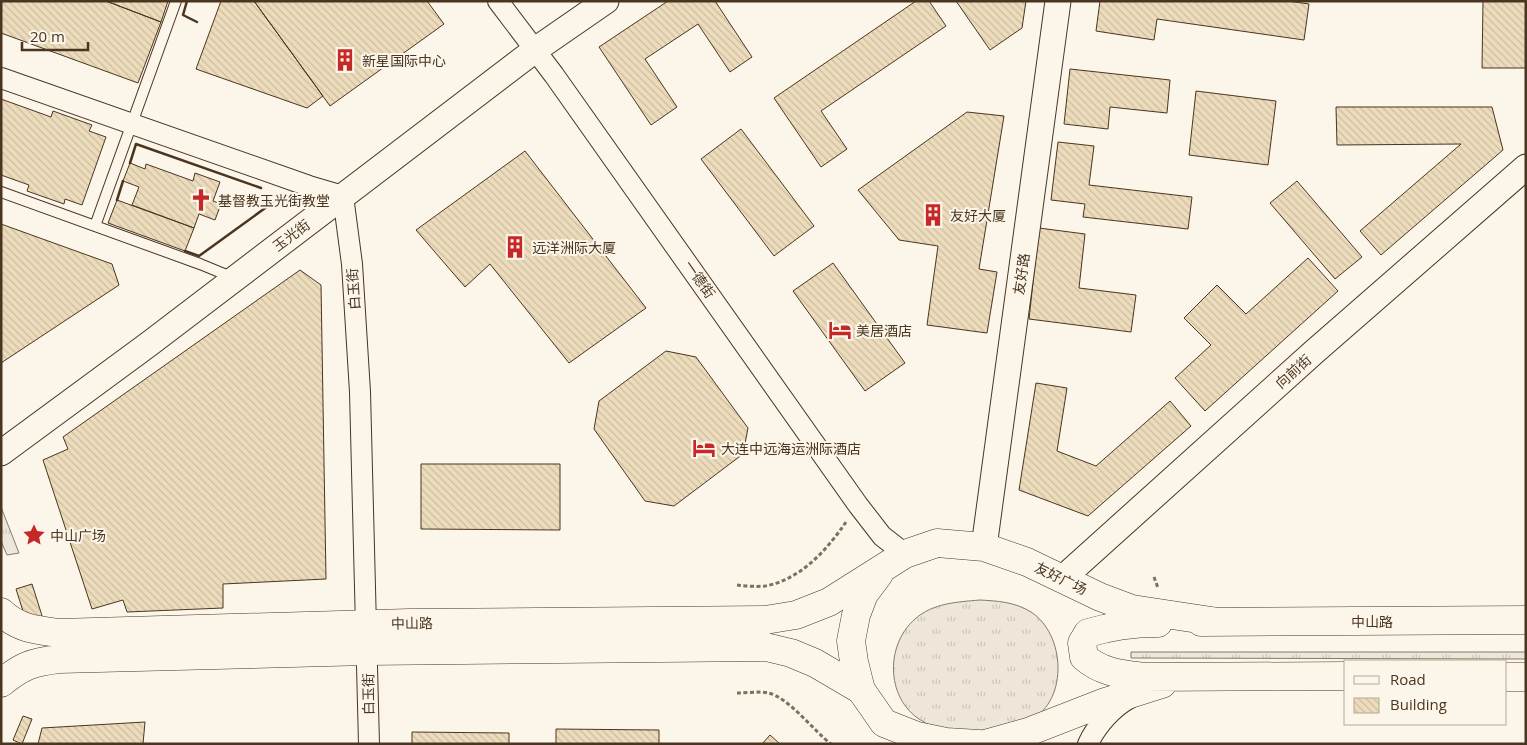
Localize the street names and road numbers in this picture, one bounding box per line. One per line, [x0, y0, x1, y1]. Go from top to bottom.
street label: 玉光街 [269, 215, 313, 255]
street label: 友好路 [1009, 252, 1033, 296]
street label: 一德街 [680, 256, 720, 302]
street label: 白玉街 [342, 267, 364, 311]
street label: 向前街 [1271, 350, 1315, 392]
street label: 友好广场 [1032, 557, 1090, 599]
street label: 中山路 [1351, 612, 1393, 631]
street label: 中山路 [391, 613, 433, 633]
street label: 白玉街 [358, 673, 378, 715]

